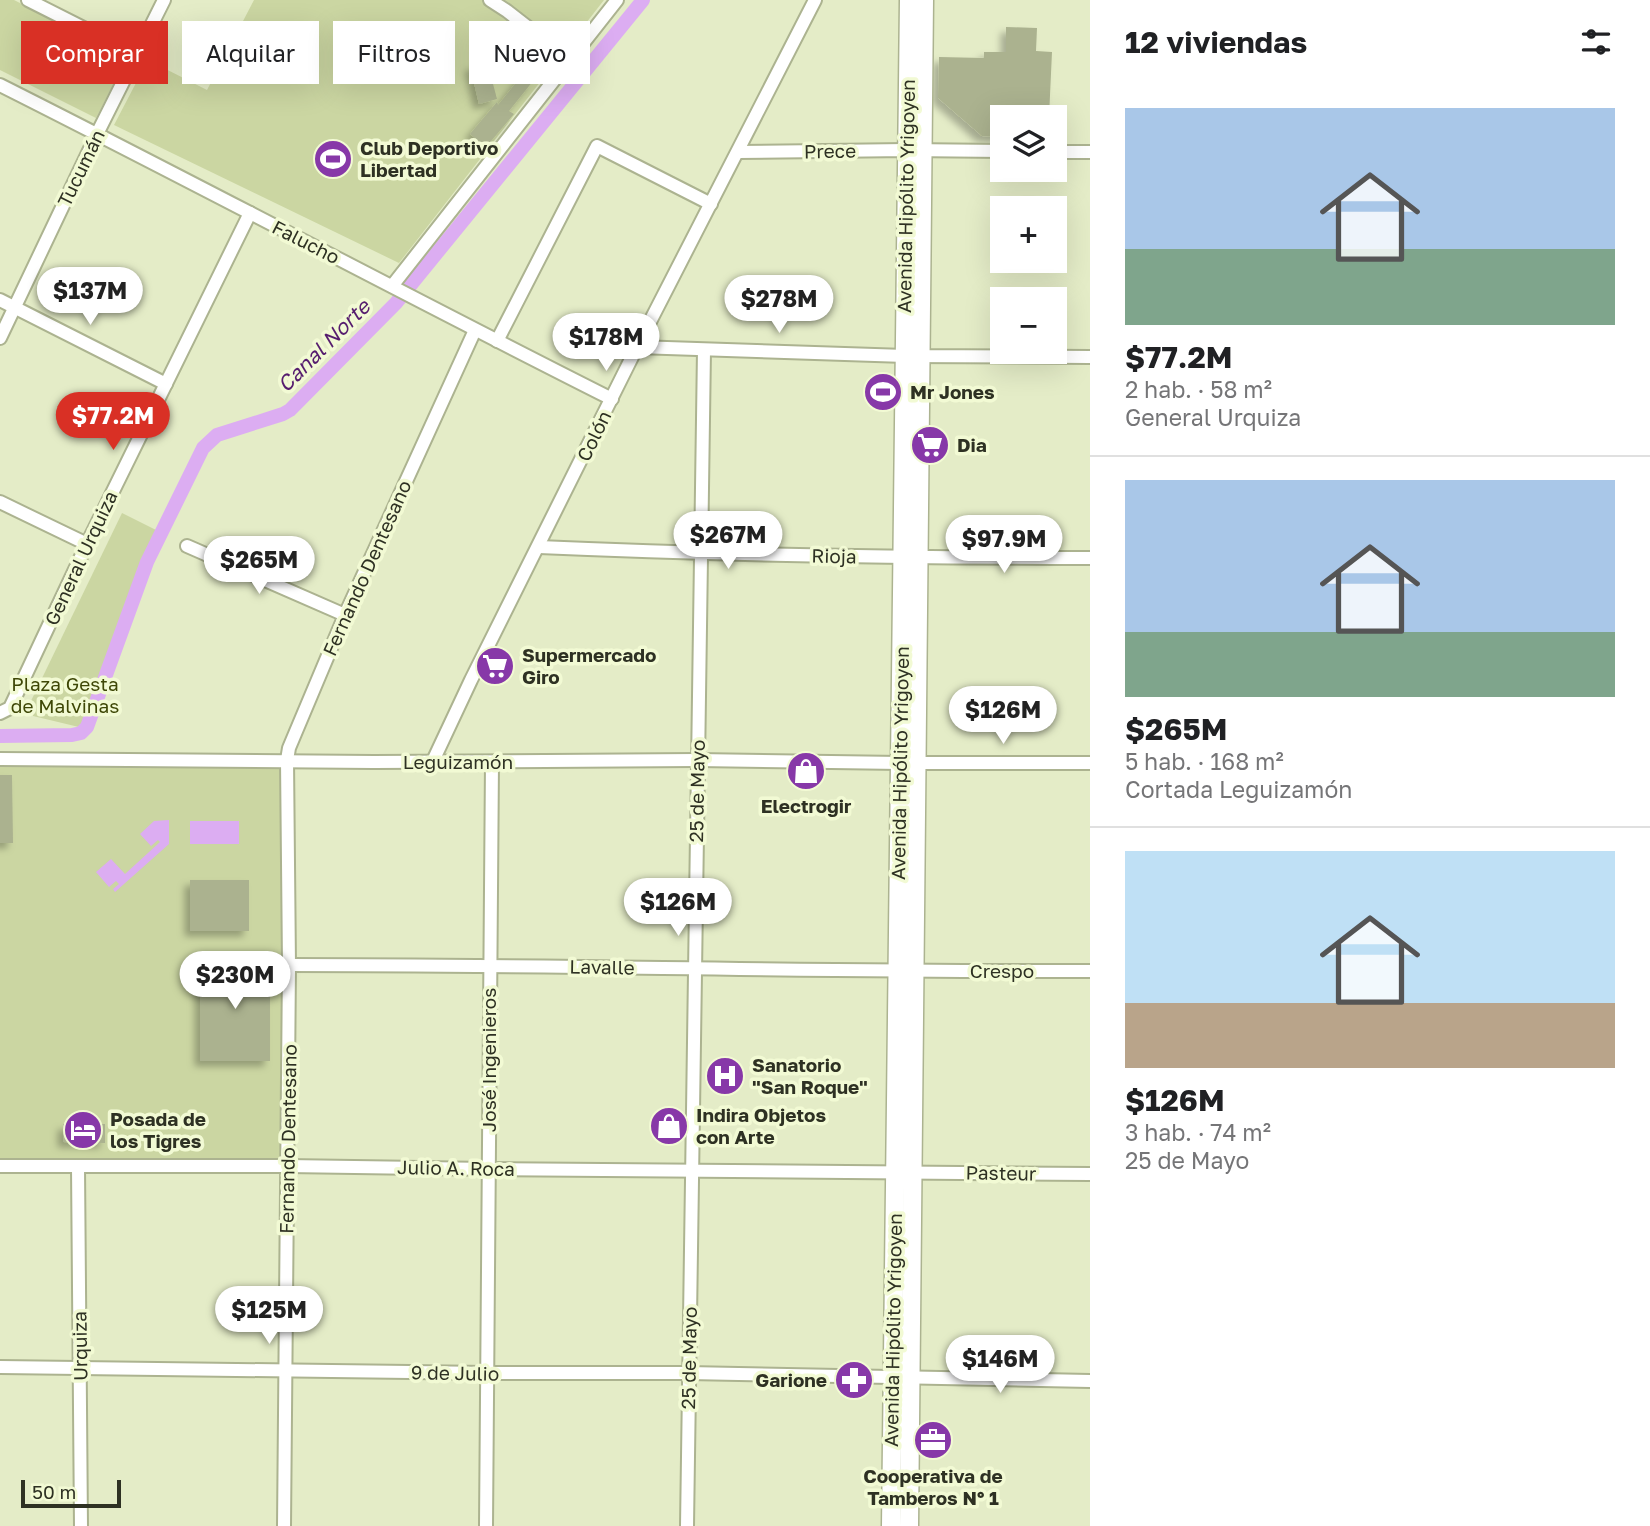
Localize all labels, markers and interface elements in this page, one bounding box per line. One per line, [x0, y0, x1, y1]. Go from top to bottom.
chip: Comprar [21, 21, 168, 84]
chip: Alquilar [182, 21, 319, 84]
chip: Filtros [333, 21, 455, 84]
chip: Nuevo [469, 21, 590, 84]
icon: filters [1577, 23, 1615, 61]
text: 12 viviendas [1125, 24, 1307, 60]
street label: Avenida Hipólito Yrigoyen [892, 79, 919, 313]
map controls [990, 105, 1067, 364]
button: layers [990, 105, 1067, 182]
street label: Tucumán [52, 126, 109, 210]
place label: Club Deportivo Libertad [360, 136, 499, 181]
sports icon: Club Deportivo Libertad [312, 138, 354, 180]
street label: Prece [804, 139, 856, 162]
icon: home [1307, 154, 1433, 280]
button: + [990, 196, 1067, 273]
street label: Falucho [269, 215, 344, 268]
pin: $137M [41, 268, 139, 327]
text: $137M [53, 276, 127, 304]
pin: $278M [730, 276, 828, 335]
text: $278M [740, 284, 818, 312]
button: − [990, 287, 1067, 364]
water label: Canal Norte [271, 292, 376, 397]
pin: $178M [557, 314, 655, 373]
text: $178M [569, 322, 643, 350]
text: $77.2M [1125, 339, 1232, 375]
sports icon: Mr Jones [862, 371, 904, 413]
text: 2 hab. · 58 m² [1125, 375, 1272, 403]
place label: Mr Jones [910, 380, 995, 403]
pin: $77.2M [56, 392, 170, 452]
text: $77.2M [72, 401, 154, 429]
text: General Urquiza [1125, 403, 1301, 431]
street label: Colón [572, 407, 616, 465]
supermarket icon: Dia [909, 424, 951, 466]
place label: Dia [957, 433, 987, 456]
street label: Fernando Dentesano [317, 476, 416, 659]
street label: General Urquiza [39, 487, 122, 629]
pin: $267M [679, 512, 777, 571]
pin: $97.9M [947, 516, 1061, 575]
text: $267M [689, 520, 767, 548]
text: $97.9M [962, 524, 1047, 552]
icon: home [1307, 526, 1433, 652]
pin: $265M [210, 536, 308, 596]
street label: Rioja [811, 544, 857, 567]
text: $265M [220, 545, 298, 573]
place label: Supermercado Giro [522, 643, 656, 688]
supermarket icon: Supermercado Giro [474, 645, 516, 687]
street label: Avenida Hipólito Yrigoyen [886, 646, 913, 880]
park label: Plaza Gesta de Malvinas [11, 672, 119, 717]
pin: $126M [954, 686, 1052, 746]
text: $126M [965, 695, 1041, 723]
text: $265M [1125, 711, 1227, 747]
street label: 25 de Mayo [684, 739, 709, 842]
text: 5 hab. · 168 m² [1125, 747, 1284, 775]
street label: Leguizamón [403, 750, 513, 773]
shop icon: Electrogir [785, 750, 827, 792]
text: Cortada Leguizamón [1125, 775, 1352, 803]
place label: Electrogir [761, 794, 852, 817]
pin: $126M [629, 878, 727, 938]
text: $126M [640, 887, 716, 915]
icon: home [1307, 897, 1433, 1023]
pin: $230M [186, 951, 284, 1011]
street label: Lavalle [569, 954, 635, 979]
street label: Crespo [970, 959, 1034, 982]
text: $230M [196, 960, 274, 988]
street label: José Ingenieros [477, 988, 500, 1132]
street label: Fernando Dentesano [274, 1044, 301, 1234]
place label: Sanatorio "San Roque" [752, 1053, 868, 1098]
hospital icon: Sanatorio "San Roque" [704, 1055, 746, 1097]
text: $126M [1125, 1082, 1225, 1118]
place label: Indira Objetos con Arte [696, 1103, 826, 1148]
shop icon: Indira Objetos con Arte [648, 1105, 690, 1147]
place label: Posada de los Tigres [110, 1107, 206, 1152]
hotel icon: Posada de los Tigres [62, 1109, 104, 1151]
text: 3 hab. · 74 m² [1125, 1118, 1271, 1146]
text: 25 de Mayo [1125, 1146, 1249, 1174]
street label: Julio A. Roca [397, 1155, 515, 1180]
street label: Pasteur [966, 1160, 1037, 1185]
street label: Avenida Hipólito Yrigoyen [879, 1213, 906, 1447]
pin: $125M [220, 1286, 318, 1346]
text: $125M [231, 1295, 307, 1323]
street label: 25 de Mayo [676, 1306, 701, 1409]
street label: Urquiza [67, 1311, 92, 1381]
pin: $146M [951, 1336, 1049, 1395]
text: $146M [962, 1344, 1038, 1372]
pharmacy icon: Garione [833, 1359, 875, 1401]
street label: 9 de Julio [411, 1360, 499, 1385]
place label: Garione [755, 1368, 827, 1391]
office icon: Cooperativa de Tamberos N° 1 [912, 1419, 954, 1461]
place label: Cooperativa de Tamberos N° 1 [863, 1464, 1003, 1509]
scale bar [21, 1477, 121, 1509]
text: 50 m [32, 1480, 76, 1503]

